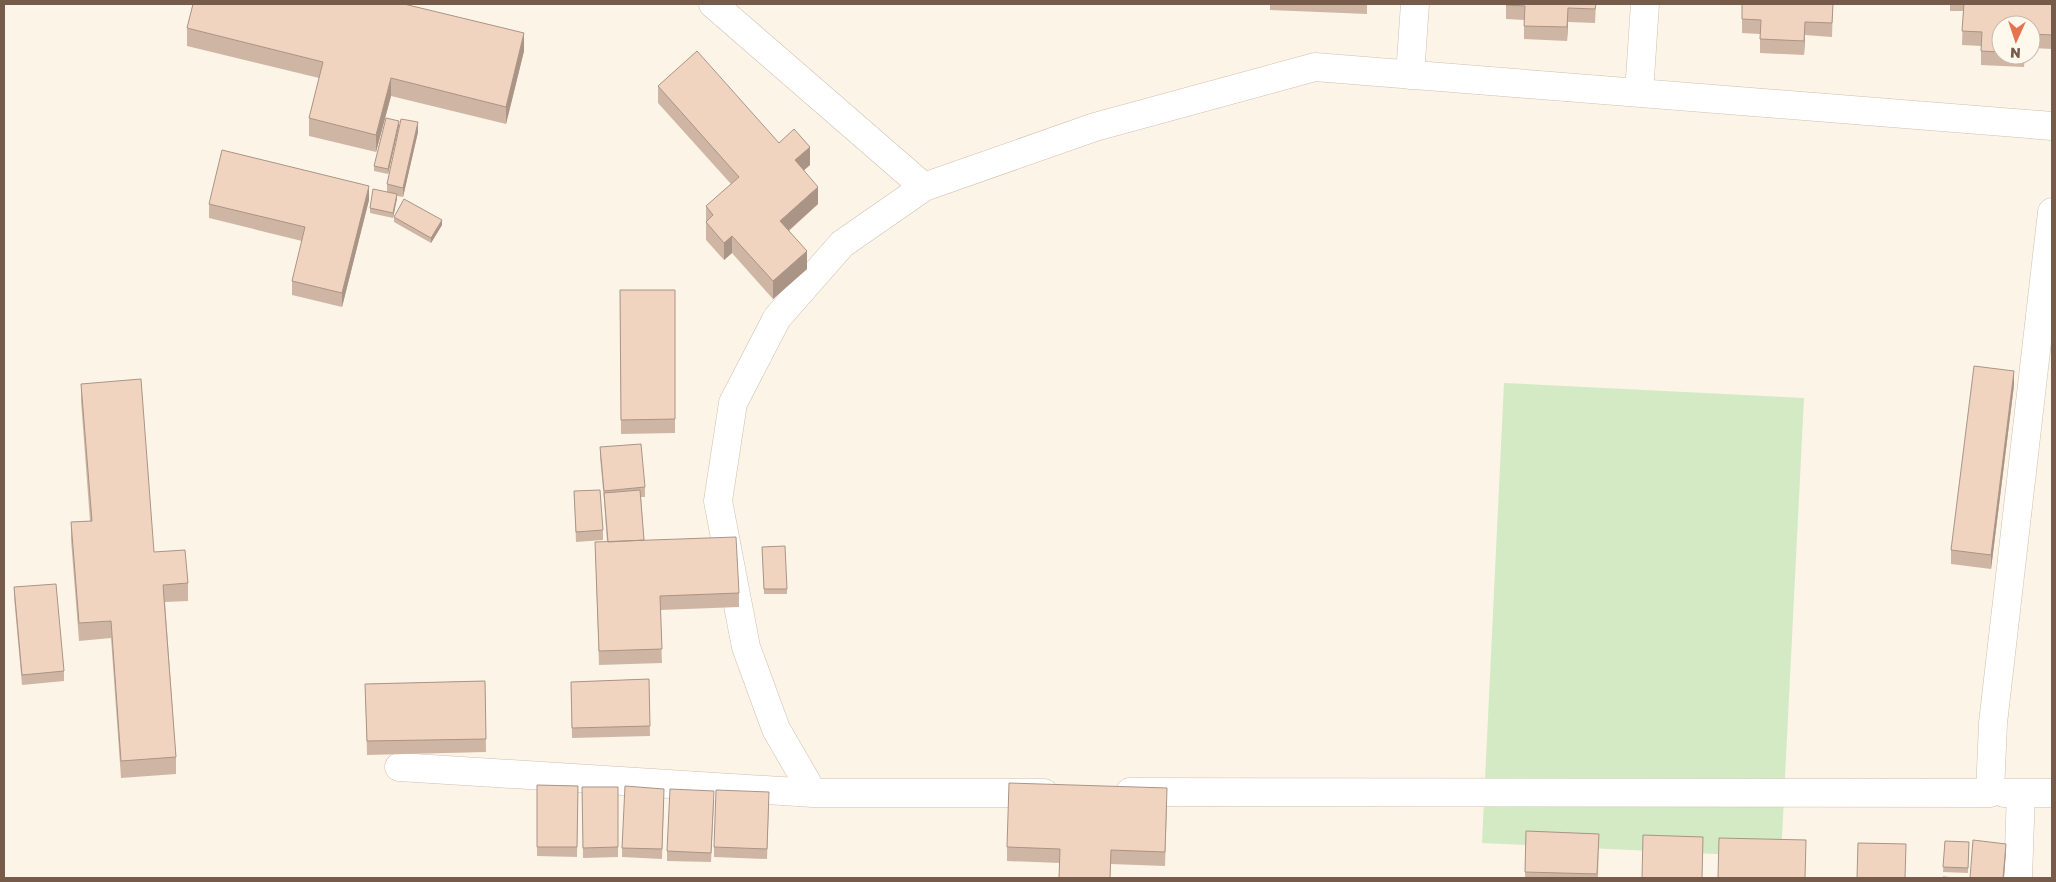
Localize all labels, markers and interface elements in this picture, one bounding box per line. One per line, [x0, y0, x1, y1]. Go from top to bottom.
north arrow [1991, 15, 2041, 65]
text: N [2010, 45, 2021, 62]

